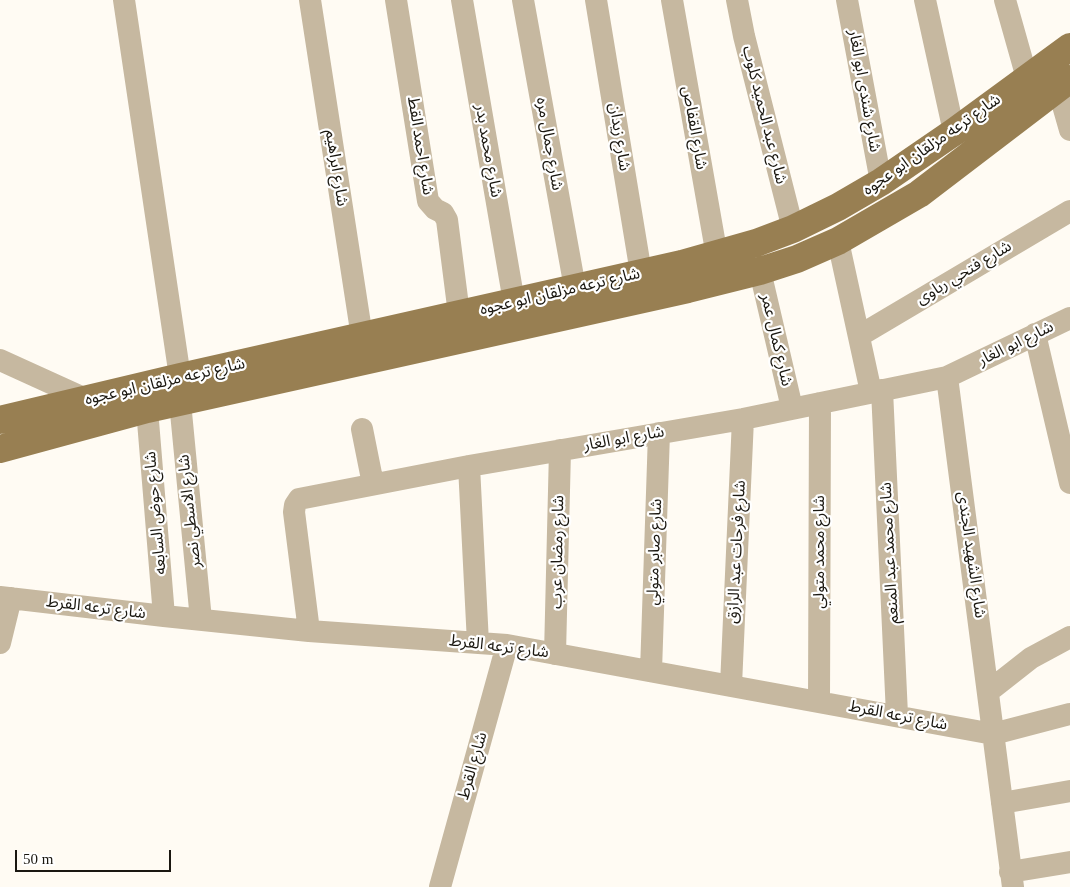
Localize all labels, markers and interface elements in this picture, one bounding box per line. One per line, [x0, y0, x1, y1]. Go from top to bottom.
street label: شارع شندى ابو الغار [844, 28, 884, 154]
street label: شارع عبد الحميد كلوب [738, 44, 790, 186]
street label: شارع القفاص [677, 85, 711, 171]
street label: شارع ترعه مزلقان ابو عجوه [859, 90, 1005, 200]
street label: شارع احمد القط [403, 95, 437, 197]
street label: شارع جمال مره [531, 96, 567, 192]
street label: شارع زيدان [604, 102, 634, 172]
street label: شارع محمد بدر [470, 103, 506, 199]
street label: شارع ابراهيم [320, 128, 352, 208]
street label: شارع فتحي رباوى [913, 237, 1015, 309]
street label: شارع ترعه مزلقان ابو عجوه [478, 264, 642, 320]
street label: شارع كمال عمر [756, 292, 796, 388]
street label: شارع ابو الغار [975, 317, 1057, 371]
street label: شارع ترعه مزلقان ابو عجوه [83, 354, 247, 410]
street label: شارع ابو الغار [582, 422, 666, 456]
street label: شارع حوض السابعه [141, 451, 171, 575]
street label: شارع الاسطي نصر [175, 453, 205, 569]
street label: شارع فرحات عبد الرازق [724, 480, 750, 624]
street label: شارع محمد عبد المنعم [877, 482, 903, 624]
street label: شارع الشهيد الجندى [953, 490, 989, 620]
street label: شارع رمضان عرب [547, 495, 569, 609]
street label: شارع محمد متولي [810, 495, 830, 609]
street label: شارع صابر متولي [644, 498, 666, 606]
street label: شارع ترعه القرط [45, 592, 147, 624]
street label: شارع ترعه القرط [448, 631, 550, 663]
street label: شارع ترعه القرط [847, 697, 949, 735]
street label: شارع القرط [454, 730, 492, 802]
scale bar [18, 840, 174, 872]
text: 50 m [23, 851, 53, 867]

